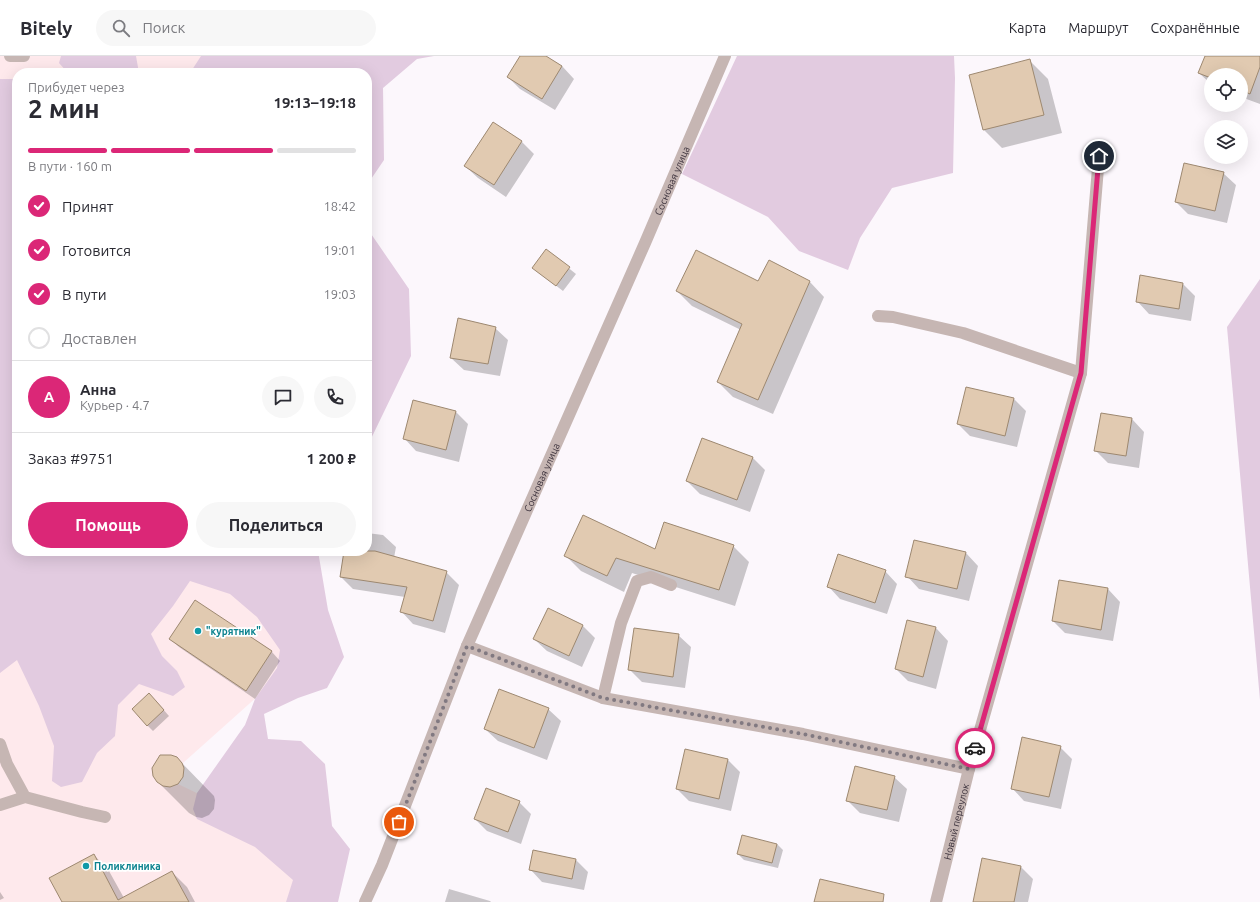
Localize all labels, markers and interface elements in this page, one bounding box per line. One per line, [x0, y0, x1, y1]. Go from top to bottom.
search box [96, 10, 376, 46]
text: Bitely [20, 17, 72, 39]
icon: search [110, 17, 132, 39]
text: Поиск [142, 19, 185, 36]
text: Карта [1009, 20, 1046, 36]
text: Маршрут [1068, 20, 1129, 36]
text: Сохранённые [1151, 20, 1240, 36]
map controls [1204, 68, 1248, 164]
button: locate [1204, 68, 1248, 112]
text: Прибудет через [28, 80, 125, 94]
text: 2 мин [28, 94, 100, 123]
text: 19:13–19:18 [273, 94, 356, 111]
button: layers [1204, 120, 1248, 164]
pin [1082, 139, 1116, 173]
street label: Сосновая улица [653, 145, 692, 217]
icon: home [1088, 145, 1110, 167]
text: В пути · 160 m [28, 159, 112, 173]
icon: check [28, 195, 50, 217]
text: Принят [62, 198, 114, 215]
text: 18:42 [323, 199, 356, 213]
icon: check [28, 239, 50, 261]
text: Готовится [62, 242, 131, 259]
text: 19:01 [323, 243, 356, 257]
icon: check [28, 283, 50, 305]
text: В пути [62, 286, 107, 303]
text: 19:03 [323, 287, 356, 301]
text: Доставлен [62, 330, 137, 347]
button: chat [262, 376, 304, 418]
button: phone [314, 376, 356, 418]
text: Анна [80, 381, 116, 398]
text: А [44, 388, 54, 405]
text: Курьер · 4.7 [80, 398, 150, 412]
street label: Сосновая улица [522, 441, 562, 514]
text: Заказ #9751 [28, 450, 114, 467]
text: 1 200 ₽ [307, 450, 356, 467]
button: Помощь [28, 502, 188, 548]
button: Поделиться [196, 502, 356, 548]
marker: "курятник" [193, 626, 203, 636]
place label: "курятник" [206, 626, 261, 637]
courier [955, 728, 995, 768]
icon: car [964, 737, 986, 759]
street label: Новый переулок [942, 782, 971, 861]
pin [382, 805, 416, 839]
icon: bag [388, 811, 410, 833]
marker: Поликлиника [81, 861, 91, 871]
place label: Поликлиника [94, 861, 161, 872]

